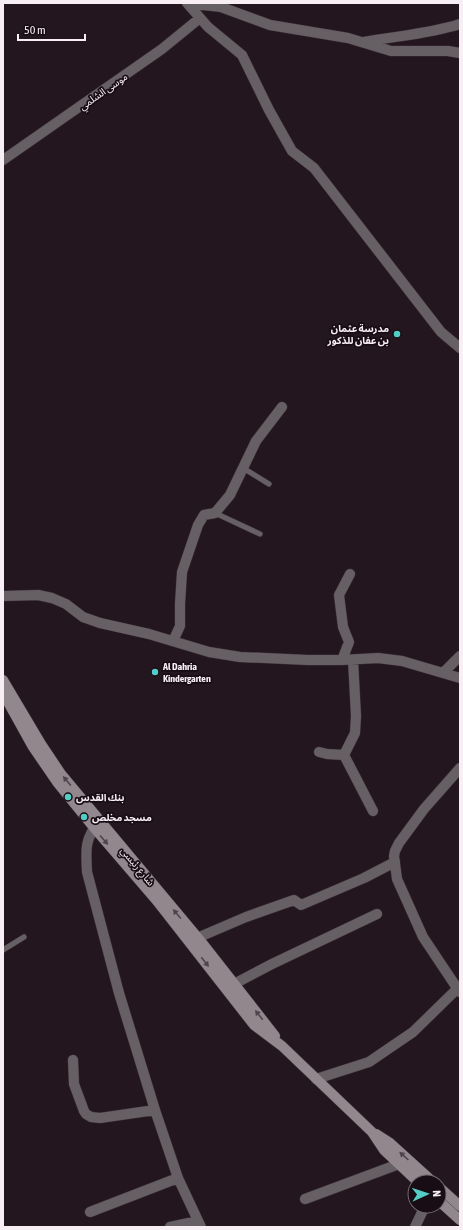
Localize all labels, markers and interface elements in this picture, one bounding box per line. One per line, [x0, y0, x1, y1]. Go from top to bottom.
scale bar [18, 16, 85, 42]
text: 50 m [24, 23, 46, 37]
street label: موسى الشلمي [77, 71, 131, 114]
place label: مدرسة عثمان بن عفان للذكور [327, 323, 389, 347]
marker: مدرسة عثمان بن عفان للذكور [392, 329, 402, 339]
place label: Al Dahria Kindergarten [162, 661, 211, 684]
marker: Al Dahria Kindergarten [150, 667, 160, 677]
one-way arrow [63, 776, 72, 787]
marker: بنك القدس [63, 792, 73, 802]
place label: بنك القدس [76, 792, 125, 804]
marker: مسجد مخلص [79, 812, 89, 822]
place label: مسجد مخلص [92, 812, 152, 824]
one-way arrow [100, 835, 109, 845]
street label: شارع رئيسي [117, 845, 157, 889]
one-way arrow [173, 908, 182, 919]
one-way arrow [200, 956, 209, 967]
one-way arrow [254, 1009, 263, 1020]
one-way arrow [399, 1151, 410, 1160]
north arrow [407, 1174, 447, 1214]
text: N [431, 1190, 443, 1197]

